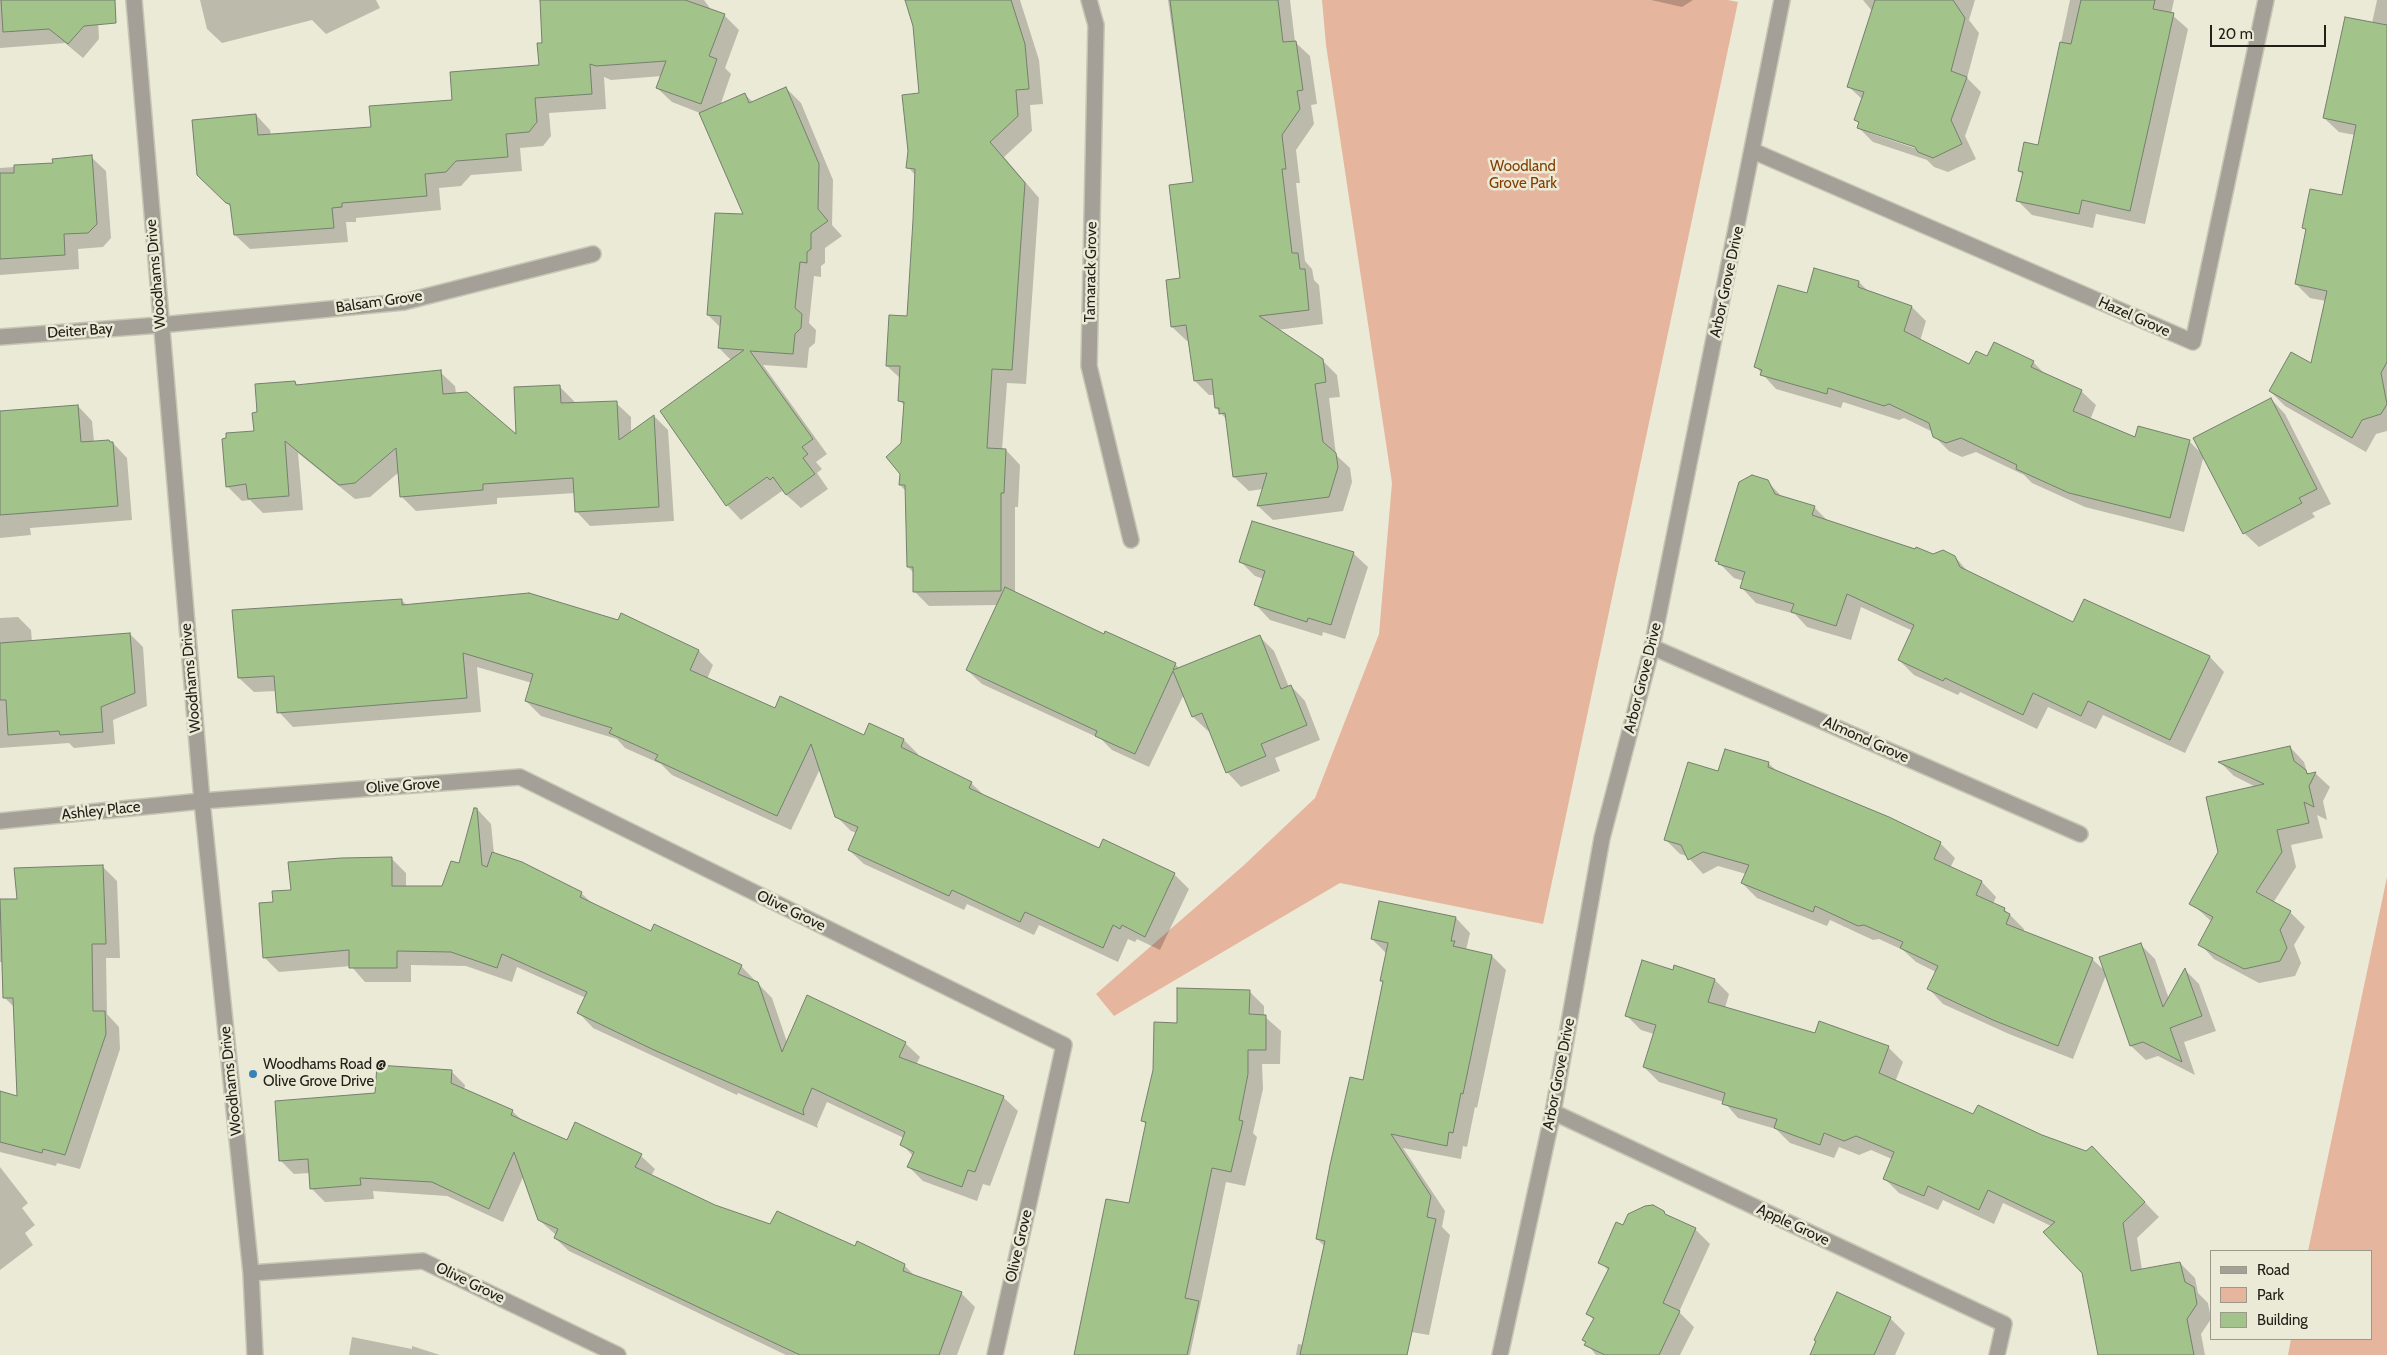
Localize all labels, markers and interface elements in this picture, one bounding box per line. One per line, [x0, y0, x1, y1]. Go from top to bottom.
scale bar [2212, 15, 2328, 47]
text: 20 m [2218, 25, 2253, 43]
park label: Woodland Grove Park [1489, 158, 1557, 193]
street label: Woodhams Drive [142, 218, 170, 330]
street label: Tamarack Grove [1081, 221, 1101, 323]
street label: Arbor Grove Drive [1706, 225, 1748, 339]
street label: Balsam Grove [335, 287, 423, 317]
street label: Hazel Grove [2095, 293, 2173, 341]
street label: Deiter Bay [47, 320, 113, 342]
street label: Arbor Grove Drive [1621, 621, 1665, 735]
street label: Woodhams Drive [177, 622, 205, 734]
street label: Almond Grove [1820, 713, 1912, 767]
street label: Olive Grove [365, 774, 441, 798]
street label: Ashley Place [61, 798, 141, 824]
street label: Olive Grove [754, 887, 828, 935]
street label: Arbor Grove Drive [1539, 1017, 1579, 1131]
street label: Woodhams Drive [216, 1025, 246, 1137]
place label: Woodhams Road @ Olive Grove Drive [263, 1056, 386, 1091]
marker: Woodhams Road @ Olive Grove Drive [247, 1068, 259, 1080]
street label: Apple Grove [1754, 1200, 1832, 1250]
street label: Olive Grove [1002, 1208, 1036, 1284]
legend [2210, 1250, 2372, 1340]
street label: Olive Grove [433, 1259, 507, 1307]
text: Road [2257, 1261, 2290, 1279]
text: Park [2257, 1286, 2284, 1304]
text: Building [2257, 1311, 2308, 1329]

